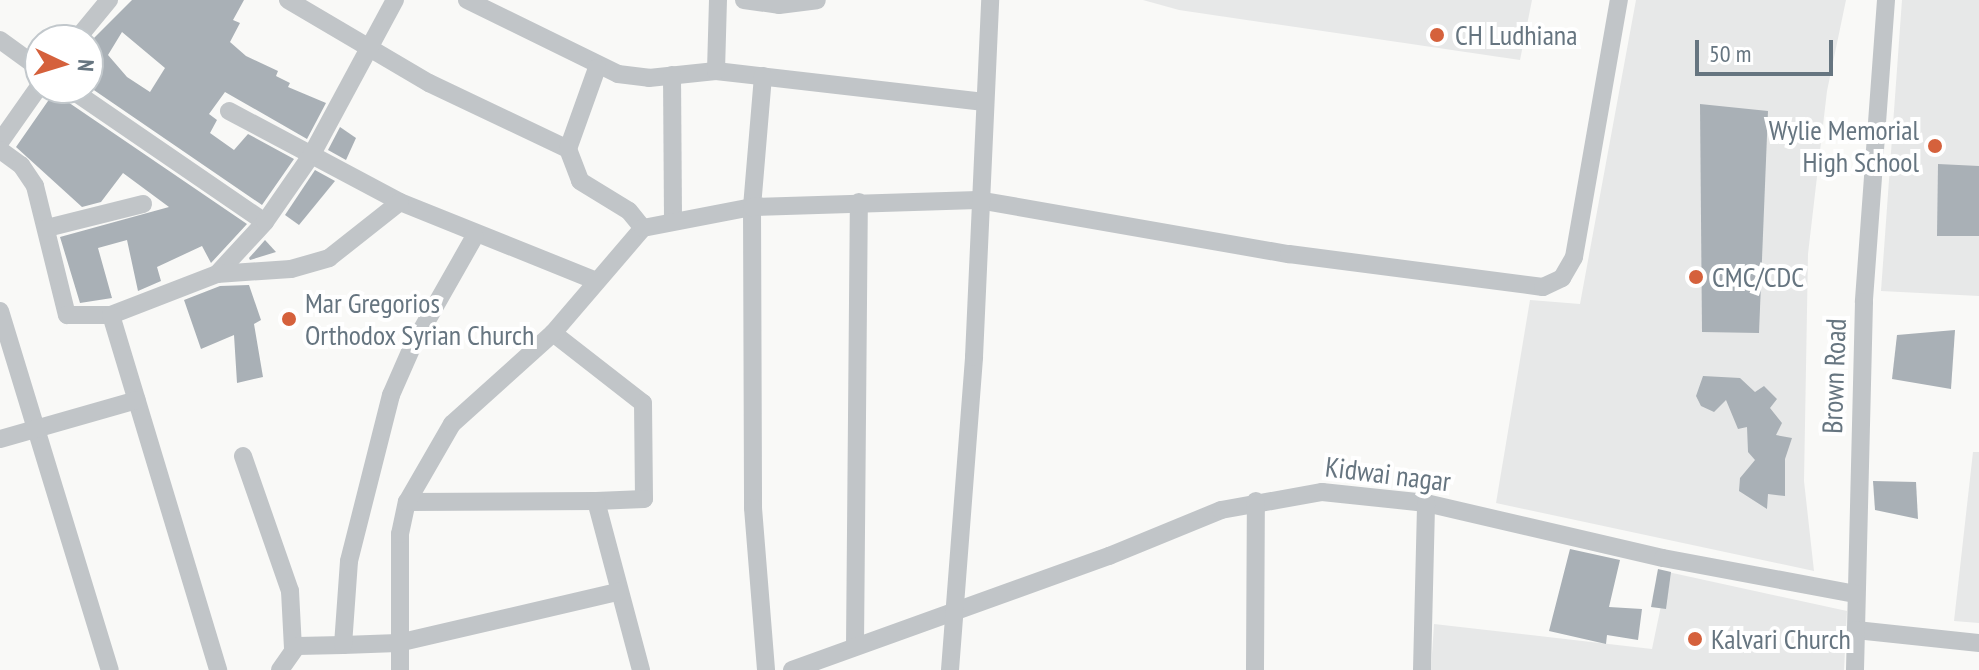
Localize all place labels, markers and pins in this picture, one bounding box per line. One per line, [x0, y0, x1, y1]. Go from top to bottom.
place label: CH Ludhiana [1455, 18, 1577, 52]
marker: CH Ludhiana [1426, 24, 1448, 46]
place label: Wylie Memorial High School [1769, 113, 1919, 179]
marker: Wylie Memorial High School [1926, 137, 1944, 155]
place label: CMC/CDC [1712, 260, 1804, 294]
marker: CMC/CDC [1687, 268, 1705, 286]
place label: Mar Gregorios Orthodox Syrian Church [305, 286, 535, 352]
marker: Mar Gregorios Orthodox Syrian Church [280, 310, 298, 328]
place label: Kalvari Church [1711, 622, 1851, 656]
marker: Kalvari Church [1686, 630, 1704, 648]

